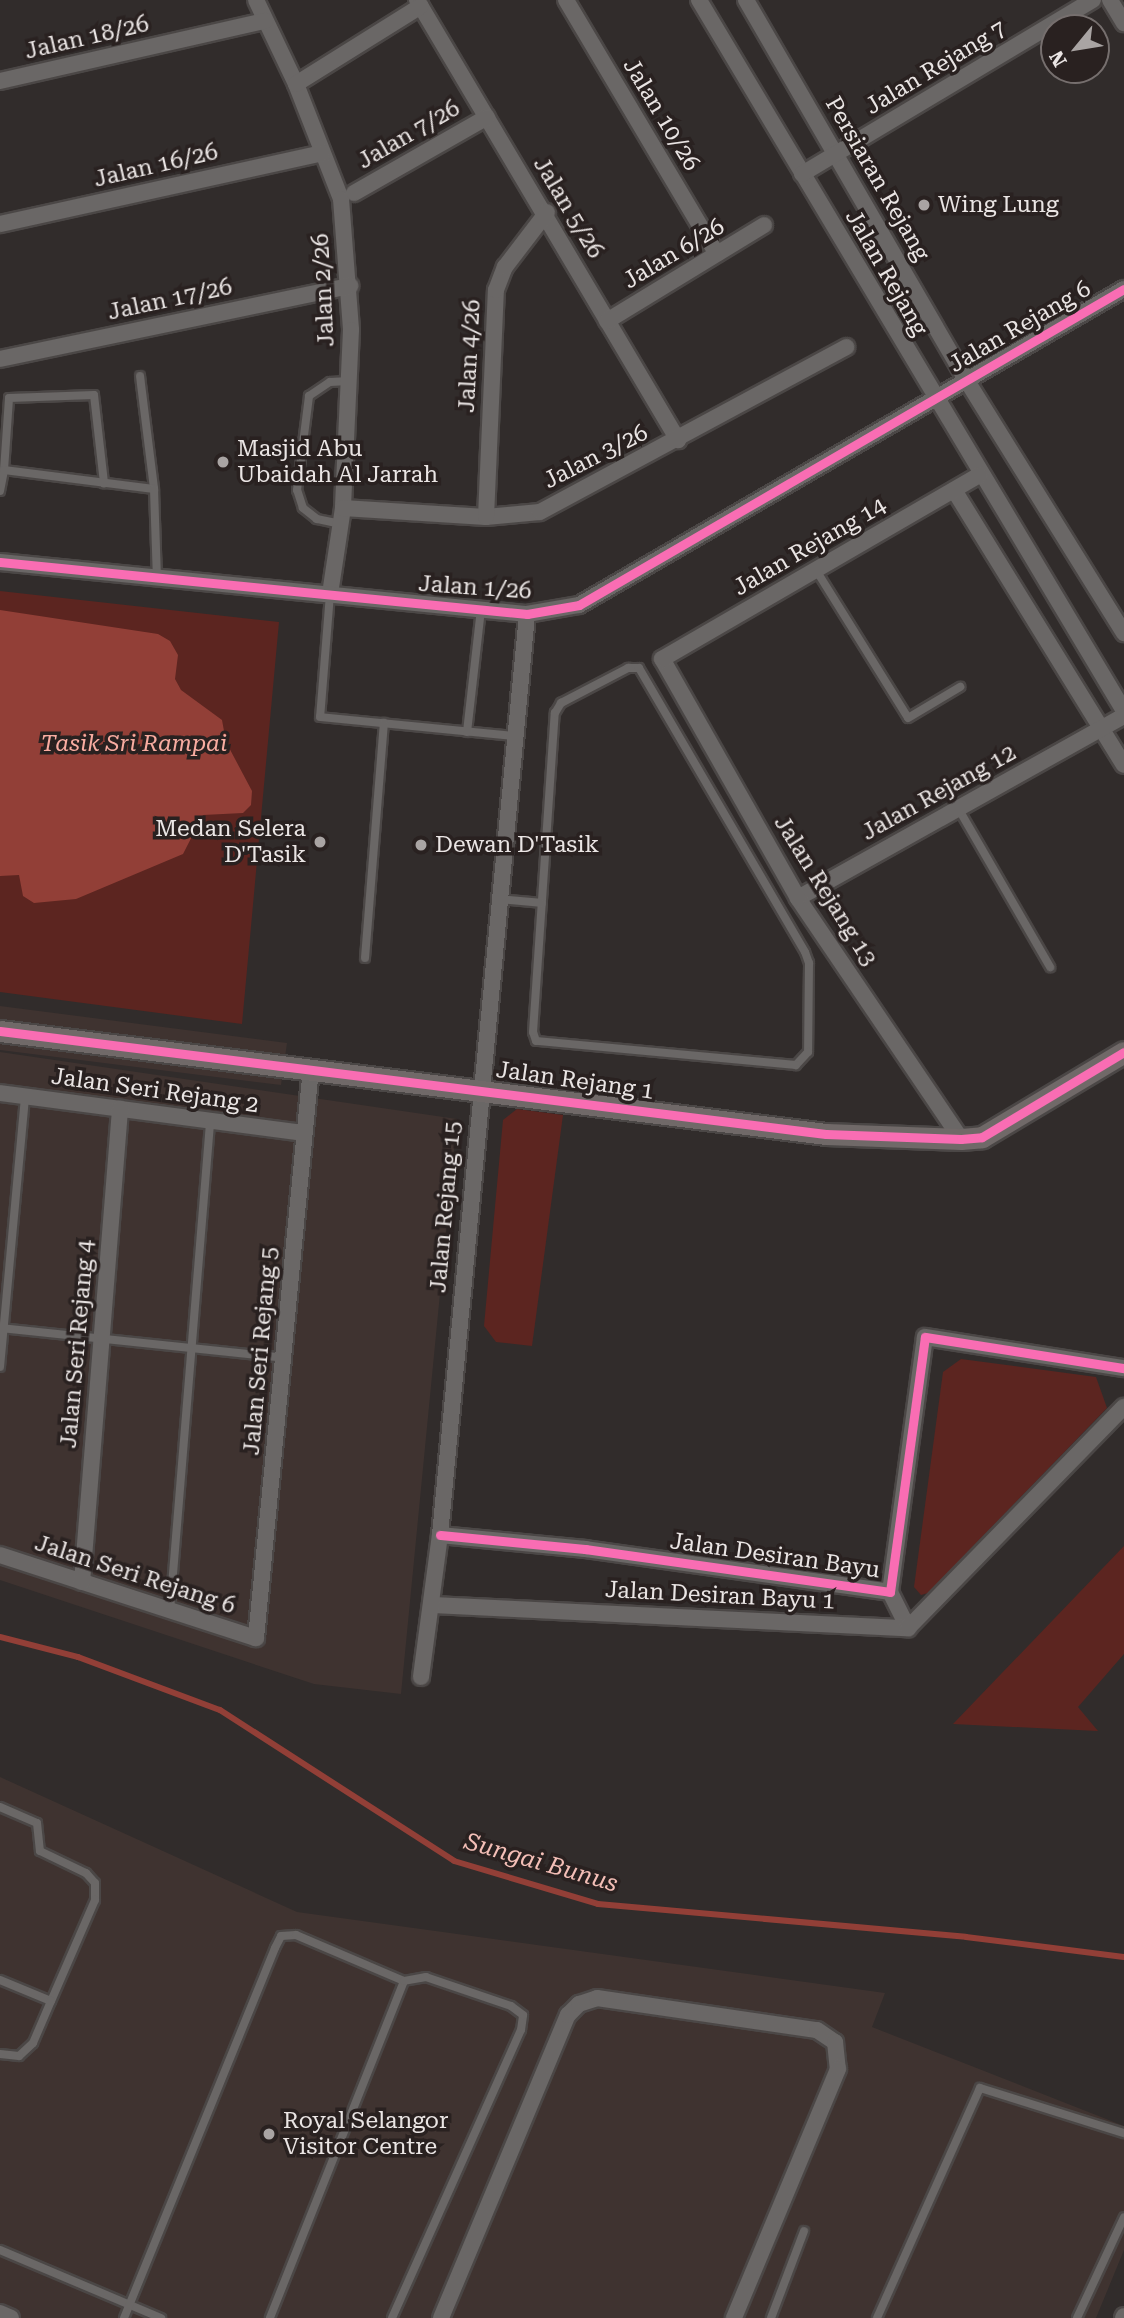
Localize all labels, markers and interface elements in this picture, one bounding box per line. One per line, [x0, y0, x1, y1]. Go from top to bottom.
street label: Jalan 18/26 [22, 10, 152, 66]
north arrow [1040, 14, 1110, 84]
street label: Jalan Rejang 7 [861, 15, 1011, 121]
text: N [1044, 47, 1072, 71]
street label: Jalan 10/26 [617, 54, 705, 176]
street label: Persiaran Rejang [819, 92, 935, 266]
street label: Jalan 7/26 [353, 95, 465, 175]
street label: Jalan 16/26 [91, 138, 221, 194]
street label: Jalan 5/26 [527, 152, 609, 264]
place label: Wing Lung [938, 191, 1059, 219]
marker: Wing Lung [916, 197, 932, 213]
street label: Jalan Rejang [839, 205, 933, 341]
street label: Jalan 6/26 [618, 213, 730, 295]
street label: Jalan 2/26 [307, 233, 341, 347]
street label: Jalan 17/26 [105, 273, 235, 327]
street label: Jalan Rejang 6 [944, 275, 1096, 379]
street label: Jalan 4/26 [453, 299, 487, 413]
street label: Jalan 3/26 [539, 419, 653, 495]
place label: Masjid Abu Ubaidah Al Jarrah [237, 435, 438, 489]
marker: Masjid Abu Ubaidah Al Jarrah [215, 454, 231, 470]
street label: Jalan Rejang 14 [729, 492, 891, 602]
street label: Jalan 1/26 [417, 570, 533, 606]
park label: Tasik Sri Rampai [41, 730, 227, 758]
street label: Jalan Rejang 12 [857, 739, 1021, 847]
street label: Jalan Rejang 13 [768, 811, 882, 971]
place label: Medan Selera D'Tasik [155, 815, 306, 869]
place label: Dewan D'Tasik [435, 831, 599, 859]
marker: Medan Selera D'Tasik [312, 834, 328, 850]
marker: Dewan D'Tasik [413, 837, 429, 853]
street label: Jalan Rejang 1 [494, 1056, 656, 1106]
street label: Jalan Seri Rejang 2 [50, 1063, 260, 1119]
street label: Jalan Rejang 15 [425, 1120, 467, 1294]
street label: Jalan Seri Rejang 4 [55, 1239, 101, 1449]
street label: Jalan Seri Rejang 5 [238, 1246, 284, 1456]
street label: Jalan Desiran Bayu [668, 1528, 882, 1584]
street label: Jalan Seri Rejang 6 [31, 1530, 239, 1620]
street label: Jalan Desiran Bayu 1 [604, 1576, 836, 1616]
water label: Sungai Bunus [461, 1827, 621, 1899]
place label: Royal Selangor Visitor Centre [283, 2107, 448, 2161]
marker: Royal Selangor Visitor Centre [261, 2126, 277, 2142]

